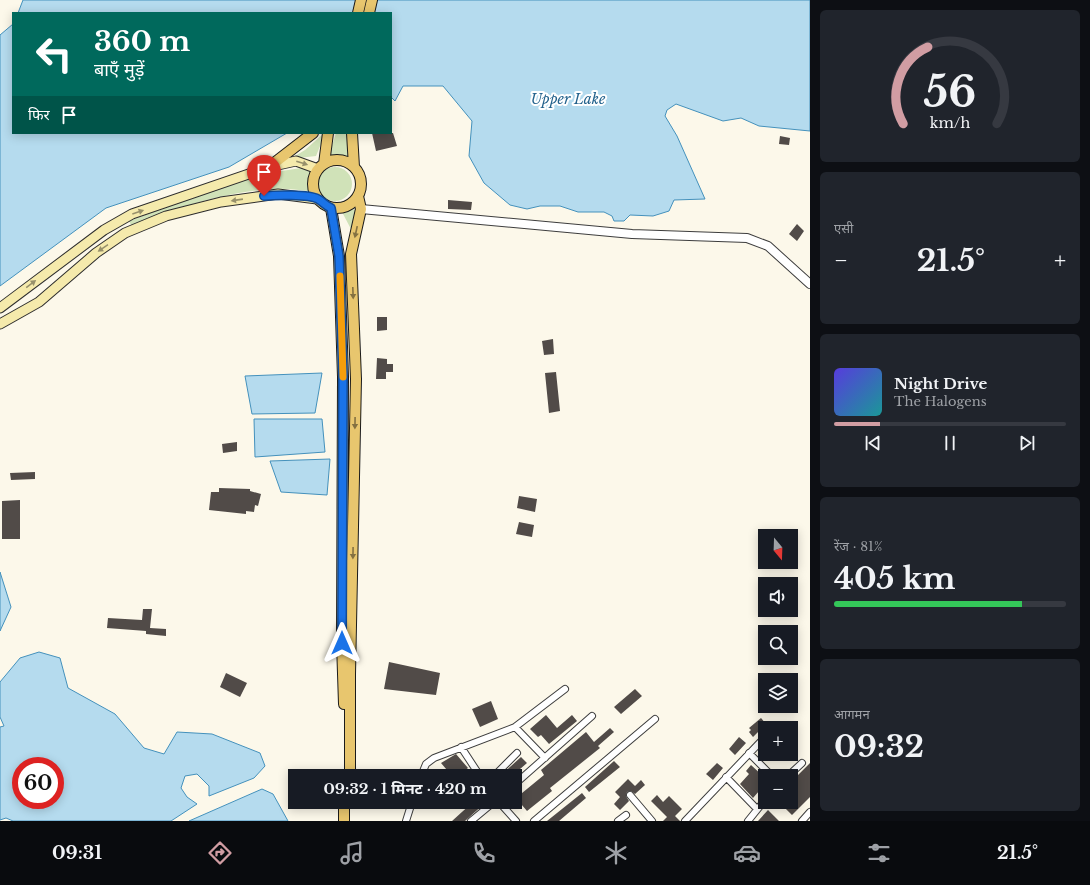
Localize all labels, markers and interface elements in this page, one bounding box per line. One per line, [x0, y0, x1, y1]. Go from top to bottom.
text: 360 m [94, 24, 190, 59]
icon: left [28, 28, 80, 80]
text: बाएँ मुड़ें [94, 59, 144, 81]
text: 56 [924, 67, 976, 118]
water label: Upper Lake [531, 90, 606, 108]
icon: arrive [58, 104, 80, 126]
text: फिर [28, 105, 50, 124]
text: km/h [930, 114, 970, 132]
pin [247, 155, 281, 196]
icon: arrive [253, 161, 275, 183]
one-way arrow [296, 161, 308, 167]
one-way arrow [231, 197, 243, 203]
one-way arrow [133, 208, 145, 214]
text: एसी [834, 220, 853, 237]
one-way arrow [353, 225, 359, 238]
text: 21.5° [917, 242, 985, 279]
one-way arrow [98, 244, 108, 252]
text: − [834, 247, 848, 274]
text: + [1054, 247, 1066, 274]
one-way arrow [26, 280, 36, 288]
one-way arrow [350, 287, 356, 300]
text: Night Drive [894, 374, 987, 393]
text: The Halogens [894, 393, 987, 410]
one-way arrow [352, 417, 358, 430]
icon: previous [862, 432, 884, 454]
icon: pause [939, 432, 961, 454]
icon: next [1016, 432, 1038, 454]
north arrow [758, 529, 798, 569]
map controls [758, 529, 798, 809]
text: रेंज · 81% [834, 538, 883, 555]
one-way arrow [350, 547, 356, 560]
text: 405 km [834, 560, 956, 597]
button: sound [758, 577, 798, 617]
position arrow [321, 622, 363, 664]
button: search [758, 625, 798, 665]
button: layers [758, 673, 798, 713]
text: आगमन [834, 706, 870, 723]
button: + [758, 721, 798, 761]
text: 09:32 [834, 728, 924, 765]
speed limit sign: 60 [12, 757, 64, 809]
button: − [758, 769, 798, 809]
text: 09:32 · 1 मिनट · 420 m [323, 779, 487, 798]
icon: directions [206, 839, 234, 867]
icon: music [338, 839, 366, 867]
icon: phone [470, 839, 498, 867]
icon: climate [602, 839, 630, 867]
icon: car [733, 839, 761, 867]
icon: filters [865, 839, 893, 867]
text: 09:31 [52, 842, 102, 864]
text: 21.5° [997, 842, 1038, 864]

